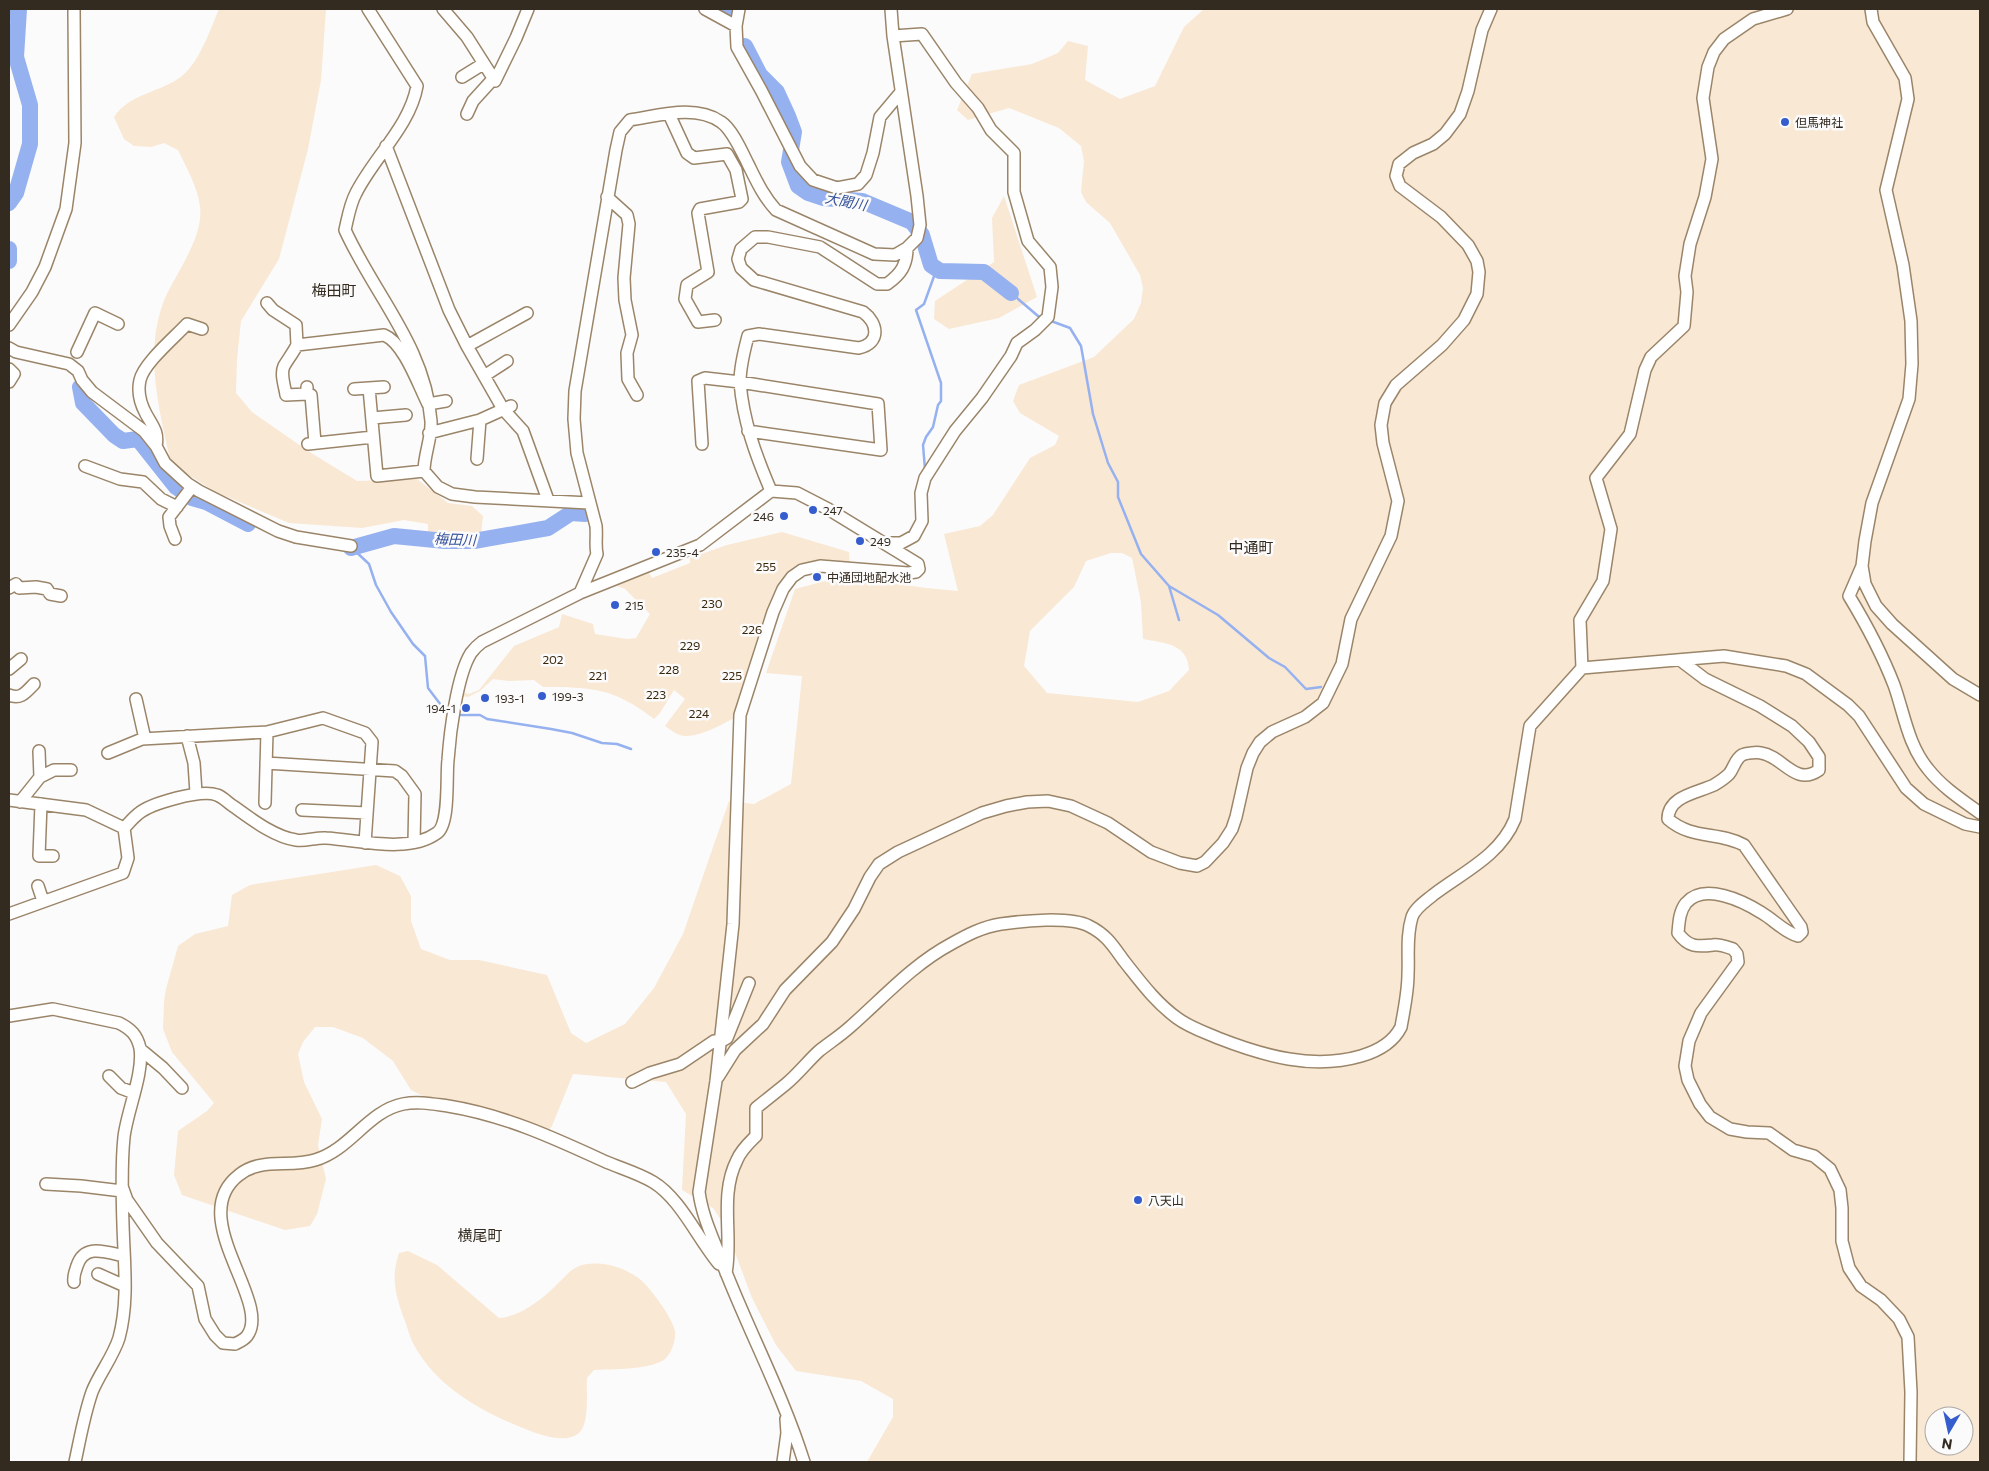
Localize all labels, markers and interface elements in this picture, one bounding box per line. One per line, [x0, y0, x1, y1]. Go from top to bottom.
place label: 但馬神社 [1795, 115, 1843, 129]
marker: 但馬神社 [1779, 116, 1791, 128]
water label: 大聞川 [824, 189, 870, 214]
district label: 梅田町 [311, 281, 357, 299]
place label: 247 [823, 503, 843, 517]
marker: 247 [807, 504, 819, 516]
place label: 246 [753, 509, 774, 523]
marker: 246 [778, 510, 790, 522]
water label: 梅田川 [434, 530, 478, 548]
place label: 249 [870, 534, 891, 548]
marker: 249 [854, 535, 866, 547]
district label: 中通町 [1228, 538, 1274, 556]
place label: 235-4 [666, 545, 699, 559]
marker: 235-4 [650, 546, 662, 558]
park label: 255 [756, 559, 776, 573]
place label: 中通団地配水池 [827, 570, 911, 584]
marker: 中通団地配水池 [811, 571, 823, 583]
park label: 230 [701, 596, 723, 610]
place label: 215 [625, 598, 644, 612]
marker: 215 [609, 599, 621, 611]
park label: 226 [742, 622, 762, 636]
park label: 229 [680, 638, 700, 652]
park label: 202 [542, 652, 564, 666]
park label: 228 [659, 662, 679, 676]
park label: 221 [589, 668, 607, 682]
park label: 225 [722, 668, 742, 682]
park label: 223 [646, 687, 666, 701]
place label: 199-3 [552, 689, 584, 703]
marker: 199-3 [536, 690, 548, 702]
place label: 193-1 [495, 691, 524, 705]
marker: 193-1 [479, 692, 491, 704]
place label: 194-1 [426, 701, 456, 715]
marker: 194-1 [460, 702, 472, 714]
park label: 224 [689, 706, 709, 720]
place label: 八天山 [1148, 1193, 1184, 1207]
marker: 八天山 [1132, 1194, 1144, 1206]
district label: 横尾町 [457, 1226, 503, 1244]
north arrow [1924, 1406, 1974, 1456]
text: N [1940, 1435, 1953, 1454]

